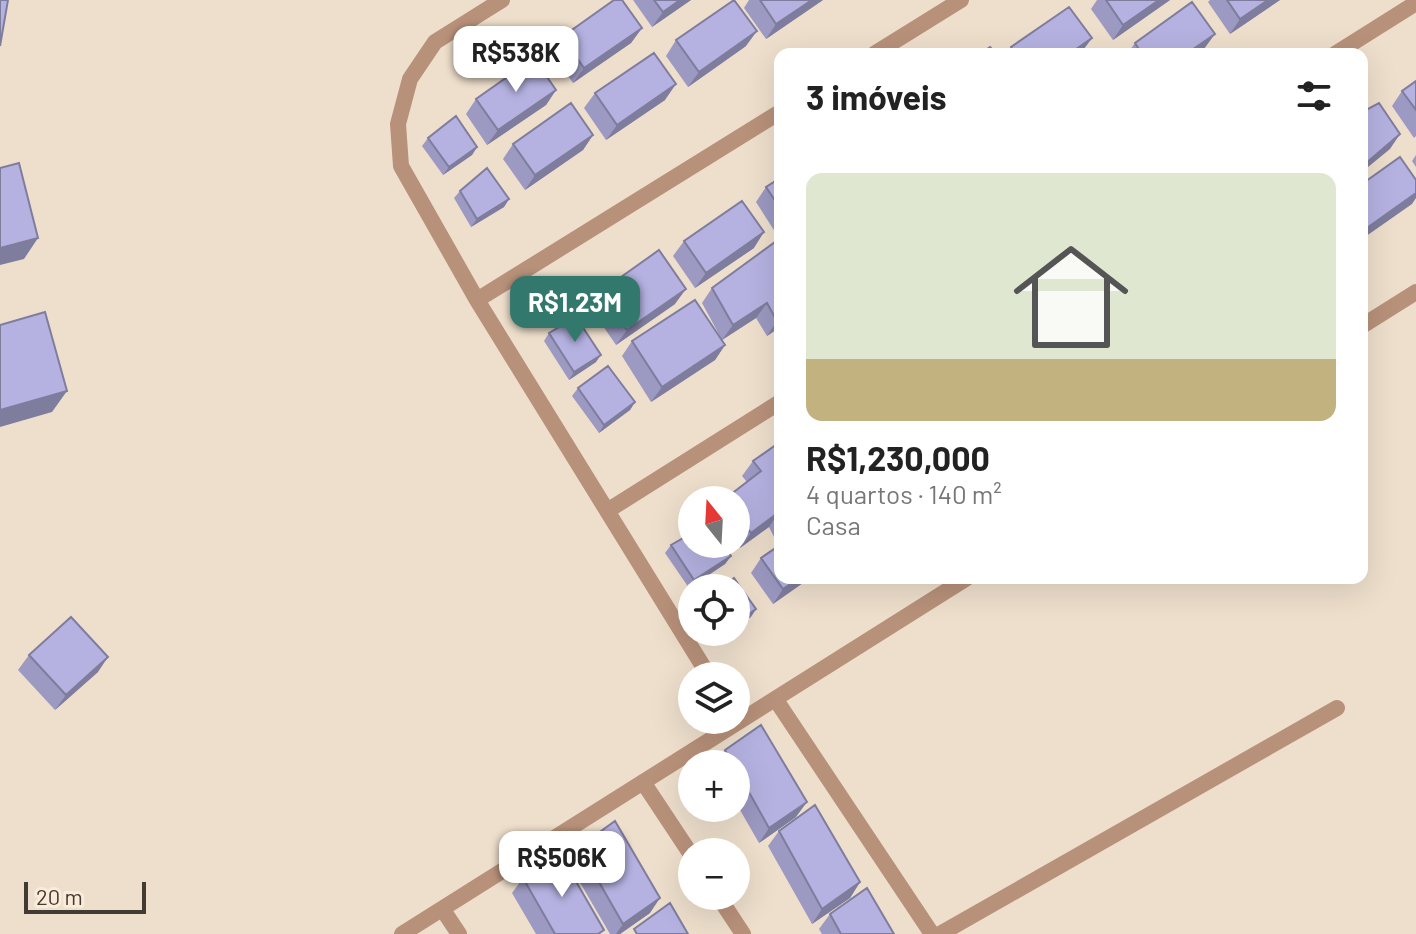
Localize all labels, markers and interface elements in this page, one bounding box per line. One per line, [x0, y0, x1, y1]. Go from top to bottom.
pin: R$538K [451, 26, 581, 94]
text: R$538K [471, 36, 561, 67]
icon: filters [1292, 74, 1336, 118]
text: 3 imóveis [806, 76, 947, 117]
icon: home [999, 225, 1143, 369]
pin: R$1.23M [501, 276, 649, 344]
text: R$1.23M [528, 286, 622, 317]
text: R$1,230,000 [806, 437, 990, 478]
text: 4 quartos · 140 m² [806, 478, 1002, 509]
north arrow [678, 486, 750, 558]
map controls [678, 486, 750, 910]
text: Casa [806, 509, 861, 540]
button: locate [678, 574, 750, 646]
button: layers [678, 662, 750, 734]
button: + [678, 750, 750, 822]
pin: R$506K [497, 831, 627, 899]
button: − [678, 838, 750, 910]
text: R$506K [517, 841, 607, 872]
scale bar [24, 878, 146, 914]
text: 20 m [36, 883, 83, 909]

